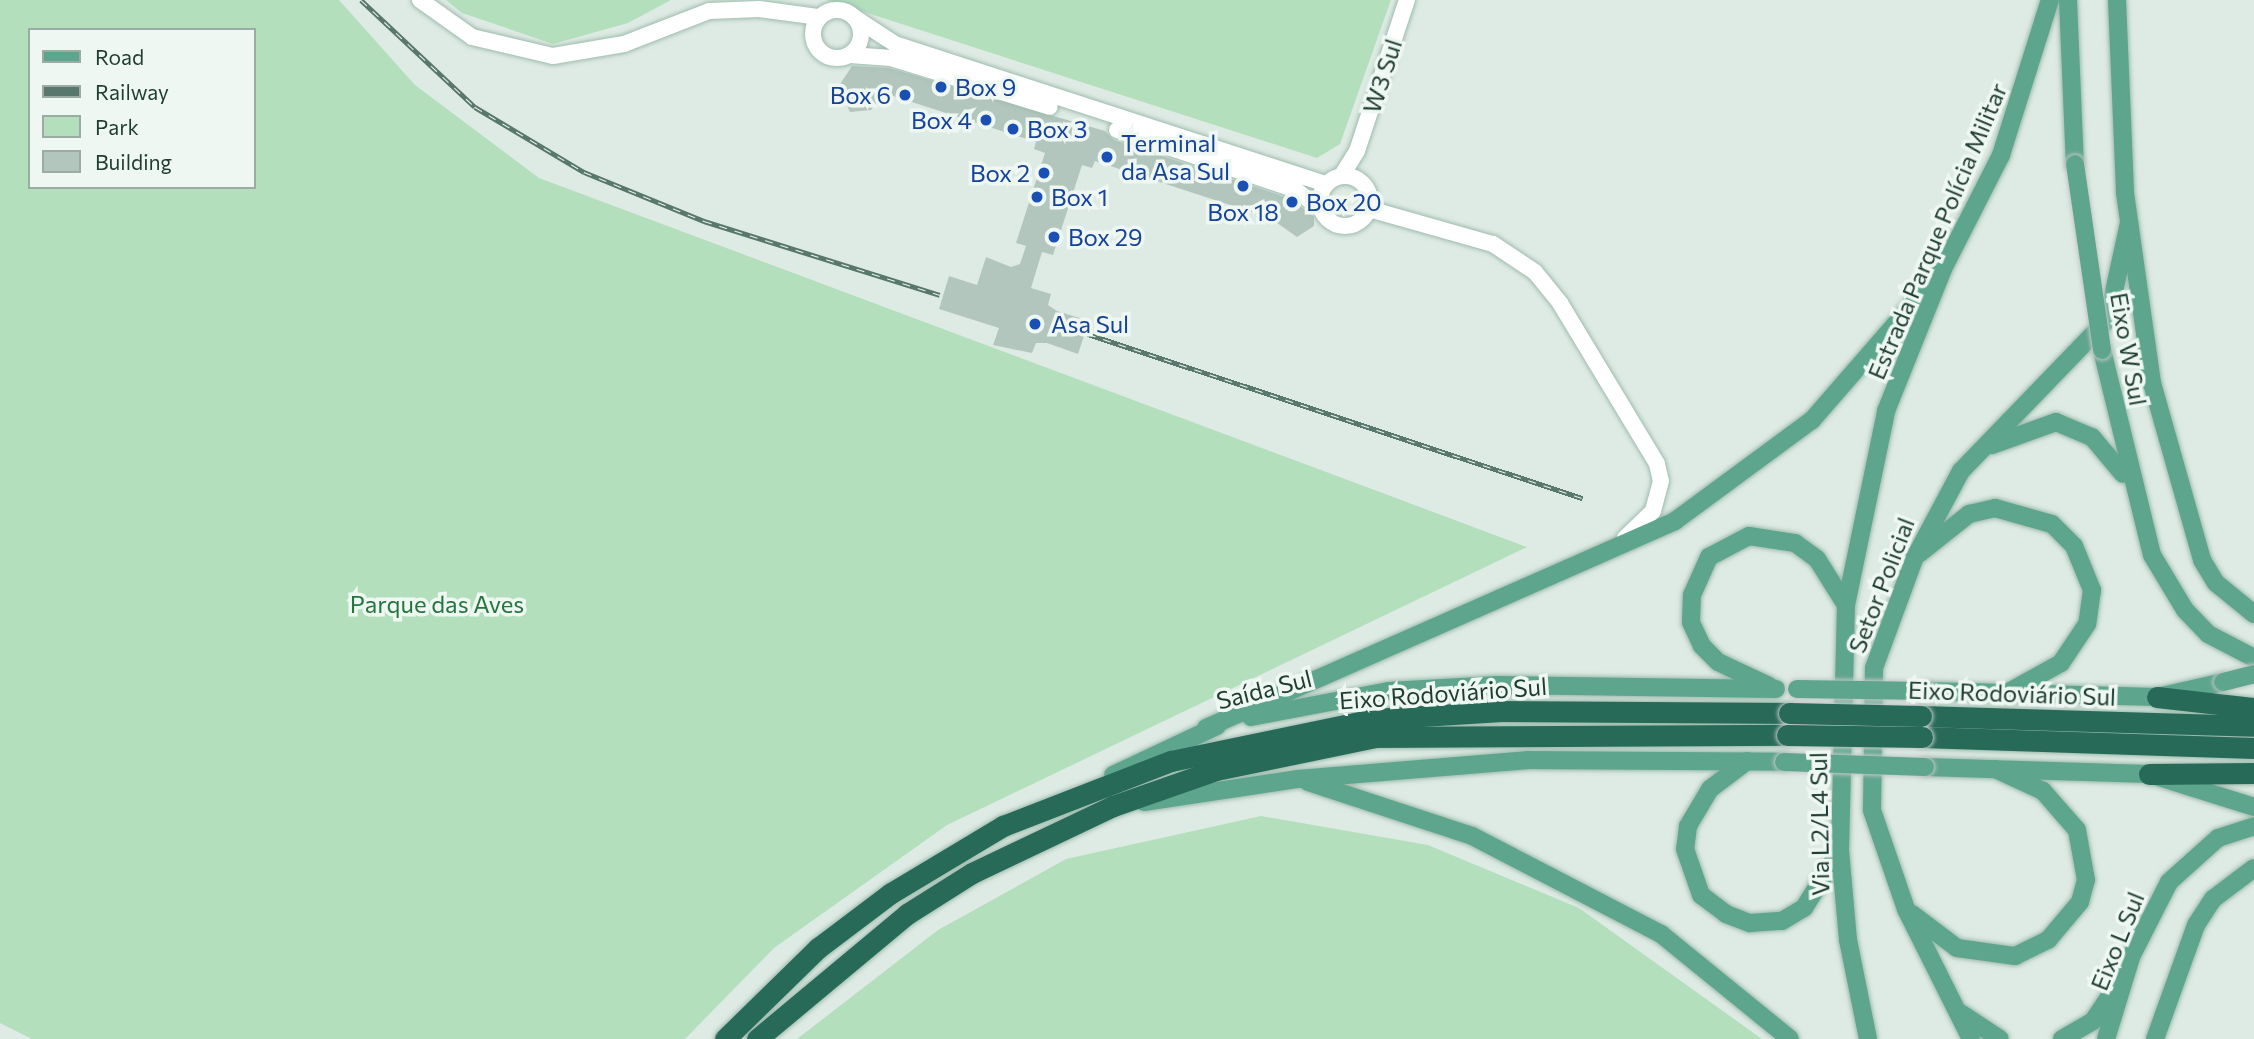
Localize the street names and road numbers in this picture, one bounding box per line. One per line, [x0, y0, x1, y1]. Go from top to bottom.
street label: W3 Sul [1357, 35, 1407, 117]
street label: Estrada Parque Polícia Militar [1861, 79, 2013, 383]
street label: Eixo W Sul [2105, 290, 2153, 408]
street label: Setor Policial [1842, 513, 1920, 657]
street label: Saída Sul [1213, 663, 1315, 715]
street label: Eixo Rodoviário Sul [1338, 671, 1548, 715]
street label: Eixo Rodoviário Sul [1907, 675, 2117, 711]
street label: Via L2/L4 Sul [1803, 752, 1835, 896]
street label: Eixo L Sul [2084, 888, 2150, 994]

